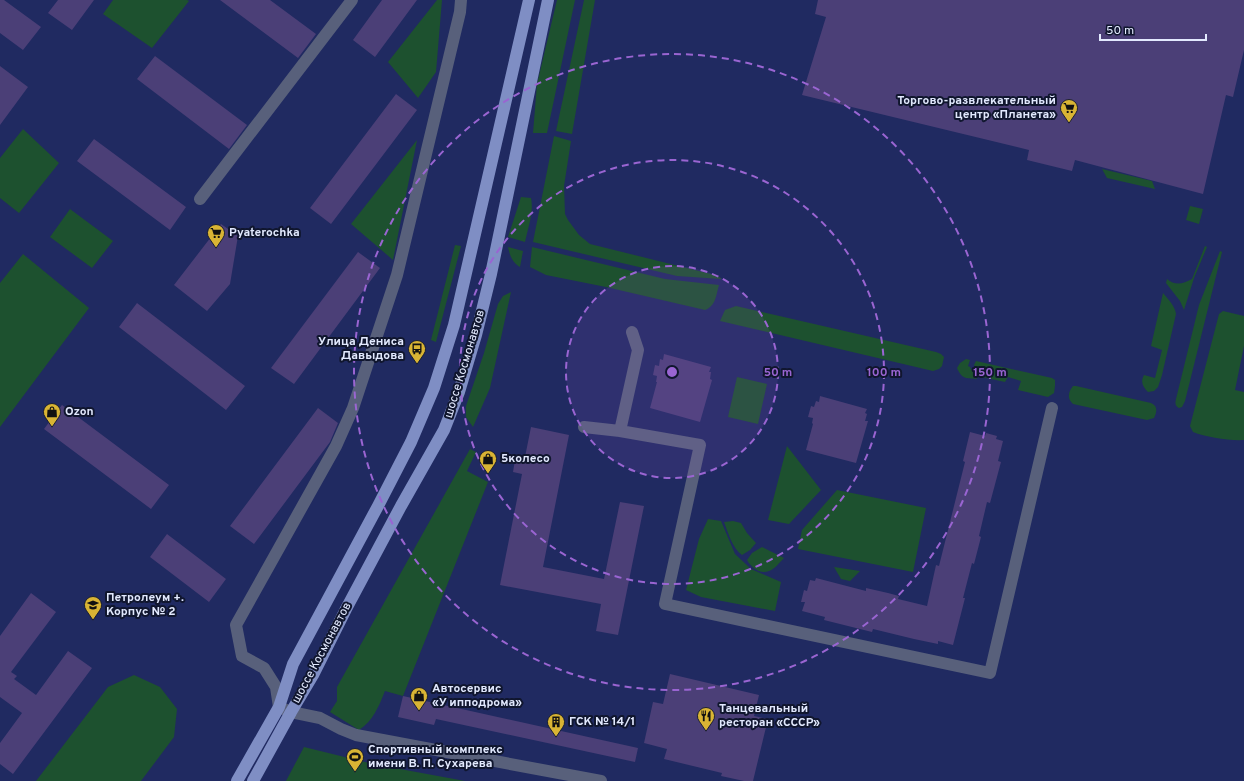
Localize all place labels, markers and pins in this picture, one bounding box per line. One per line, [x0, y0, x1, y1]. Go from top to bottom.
place label: Торгово-развлекательный центр «Планета» [897, 93, 1056, 123]
supermarket icon: Торгово-развлекательный центр «Планета» [1059, 98, 1079, 123]
supermarket icon: Pyaterochka [206, 223, 226, 248]
place label: Pyaterochka [229, 225, 300, 241]
place label: Улица Дениса Давыдова [318, 334, 404, 364]
bus stop icon: Улица Дениса Давыдова [407, 339, 427, 364]
centre of rings [665, 365, 679, 379]
shop icon: Ozon [42, 402, 62, 427]
place label: Ozon [65, 404, 94, 420]
shop icon: 5колесо [478, 449, 498, 474]
place label: 5колесо [501, 451, 550, 467]
place label: Петролеум +. Корпус № 2 [106, 590, 184, 620]
school or university icon: Петролеум +. Корпус № 2 [83, 595, 103, 620]
place label: Автосервис «У ипподрома» [432, 681, 522, 711]
shop icon: Автосервис «У ипподрома» [409, 686, 429, 711]
place label: Танцевальный ресторан «СССР» [719, 701, 820, 731]
restaurant icon: Танцевальный ресторан «СССР» [696, 706, 716, 731]
building icon: ГСК № 14/1 [546, 712, 566, 737]
place label: ГСК № 14/1 [569, 714, 635, 730]
place label: Спортивный комплекс имени В. П. Сухарева [368, 742, 503, 772]
sports icon: Спортивный комплекс имени В. П. Сухарева [345, 747, 365, 772]

